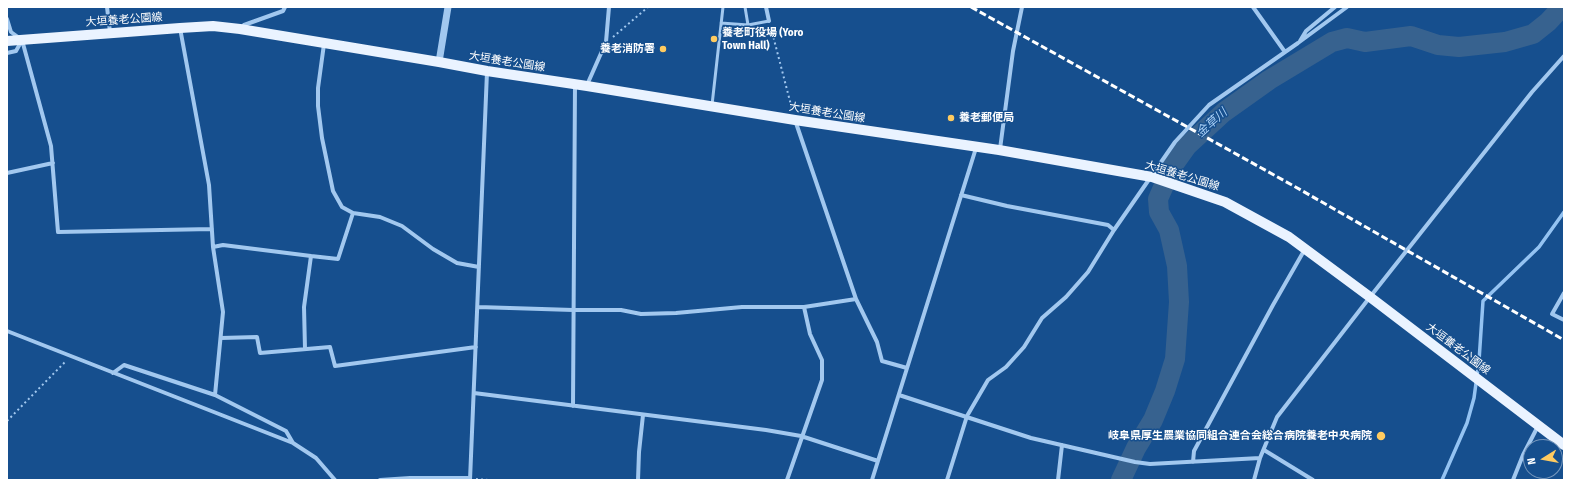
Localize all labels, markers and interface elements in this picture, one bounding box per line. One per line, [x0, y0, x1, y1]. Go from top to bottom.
street label: 大垣養老公園線 [85, 11, 163, 29]
place label: 養老町役場 (Yoro Town Hall) [722, 26, 803, 52]
marker: 養老町役場 (Yoro Town Hall) [709, 34, 719, 44]
place label: 養老消防署 [600, 42, 655, 56]
marker: 養老消防署 [658, 44, 668, 54]
street label: 大垣養老公園線 [468, 49, 546, 75]
street label: 大垣養老公園線 [788, 100, 866, 126]
water label: 金草川 [1194, 106, 1230, 140]
place label: 養老郵便局 [959, 111, 1014, 125]
marker: 養老郵便局 [946, 113, 956, 123]
street label: 大垣養老公園線 [1143, 158, 1221, 194]
street label: 大垣養老公園線 [1423, 321, 1493, 377]
place label: 岐阜県厚生農業協同組合連合会総合病院養老中央病院 [1108, 429, 1372, 443]
marker: 岐阜県厚生農業協同組合連合会総合病院養老中央病院 [1375, 430, 1387, 442]
north arrow [1523, 439, 1563, 479]
text: N [1525, 457, 1539, 466]

